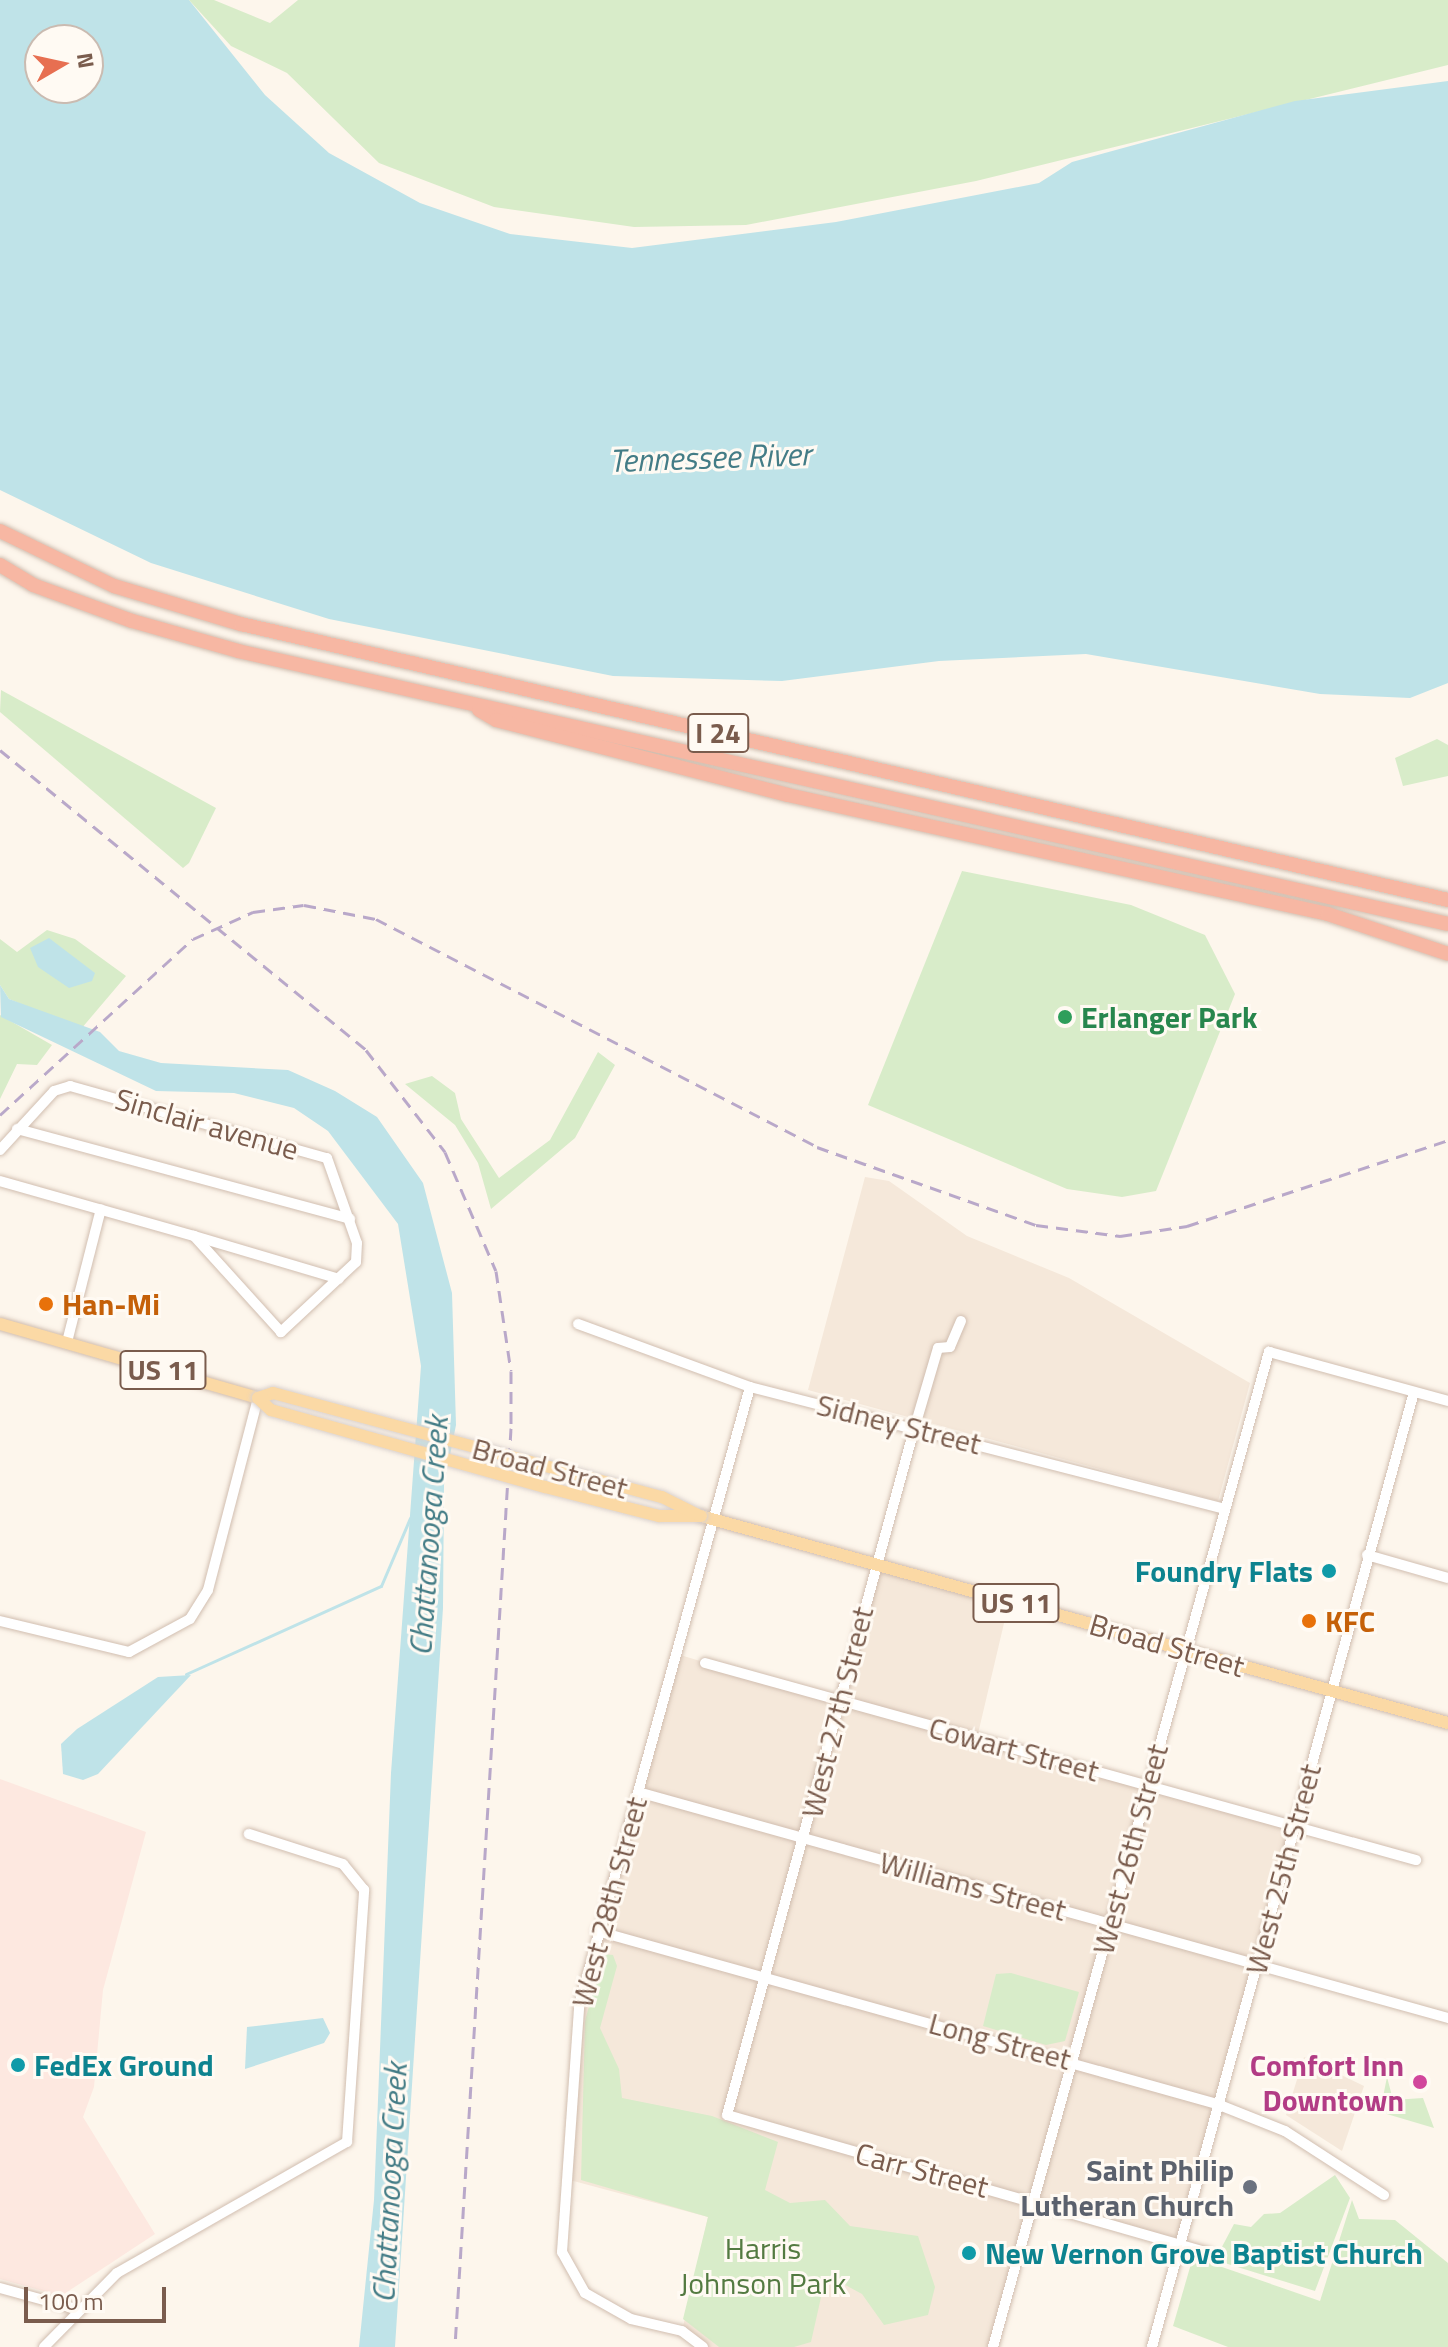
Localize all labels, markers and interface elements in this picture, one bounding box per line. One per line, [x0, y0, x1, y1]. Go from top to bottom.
north arrow [24, 24, 104, 104]
text: N [68, 50, 104, 71]
water label: Tennessee River [609, 434, 811, 480]
road number: I 24 [686, 709, 750, 757]
place label: Erlanger Park [1081, 999, 1257, 1035]
marker: Erlanger Park [1056, 1008, 1074, 1026]
street label: Sinclair avenue [111, 1081, 303, 1167]
place label: Han-Mi [62, 1286, 160, 1322]
marker: Han-Mi [37, 1295, 55, 1313]
road number: US 11 [119, 1346, 207, 1394]
street label: Sidney Street [813, 1386, 985, 1462]
water label: Chattanooga Creek [400, 1415, 456, 1657]
street label: Broad Street [468, 1430, 632, 1506]
place label: Foundry Flats [1135, 1553, 1313, 1589]
marker: Foundry Flats [1320, 1562, 1338, 1580]
road number: US 11 [972, 1579, 1060, 1627]
street label: West 27th Street [793, 1603, 881, 1821]
place label: KFC [1325, 1603, 1375, 1639]
street label: Broad Street [1086, 1606, 1248, 1684]
marker: KFC [1300, 1612, 1318, 1630]
street label: Cowart Street [925, 1709, 1103, 1789]
street label: West 26th Street [1085, 1740, 1175, 1958]
street label: West 25th Street [1238, 1760, 1328, 1978]
street label: West 28th Street [564, 1793, 654, 2011]
street label: Williams Street [876, 1844, 1070, 1928]
street label: Long Street [925, 2005, 1075, 2077]
place label: FedEx Ground [34, 2047, 214, 2083]
place label: Comfort Inn Downtown [1250, 2047, 1404, 2118]
marker: FedEx Ground [9, 2056, 27, 2074]
water label: Chattanooga Creek [364, 2062, 414, 2304]
marker: Comfort Inn Downtown [1411, 2073, 1429, 2091]
street label: Carr Street [852, 2135, 992, 2205]
place label: Saint Philip Lutheran Church [1020, 2152, 1234, 2222]
marker: Saint Philip Lutheran Church [1241, 2178, 1259, 2196]
park label: Harris Johnson Park [680, 2230, 846, 2300]
place label: New Vernon Grove Baptist Church [985, 2235, 1423, 2271]
marker: New Vernon Grove Baptist Church [960, 2244, 978, 2262]
scale bar [28, 2271, 170, 2321]
text: 100 m [38, 2283, 104, 2319]

